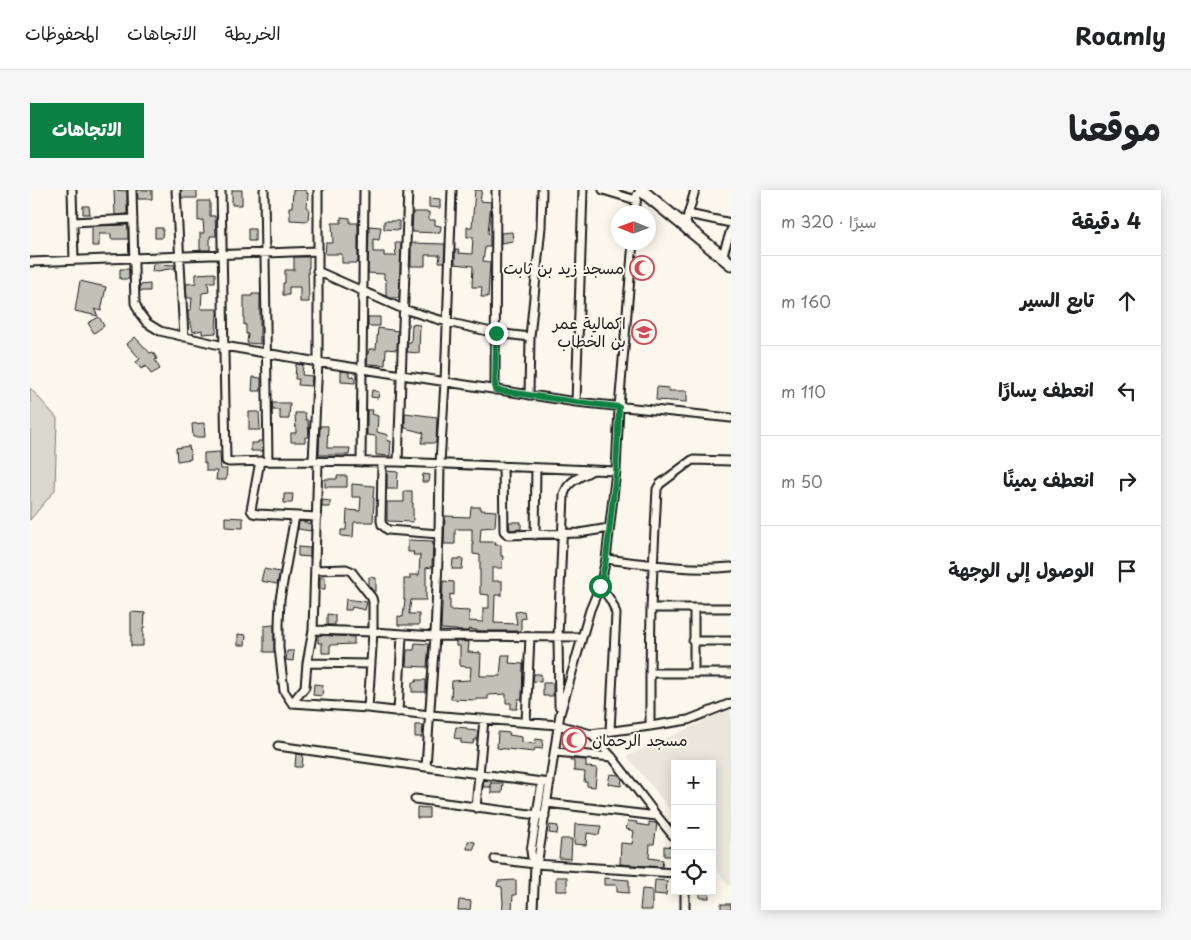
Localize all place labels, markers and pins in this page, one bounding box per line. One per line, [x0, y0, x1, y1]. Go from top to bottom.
place label: مسجد زيد بن ثابت [503, 255, 624, 279]
mosque icon: مسجد زيد بن ثابت [629, 255, 655, 281]
place label: اكمالية عمر بن الخطاب [551, 310, 626, 352]
school or university icon: اكمالية عمر بن الخطاب [631, 319, 657, 345]
mosque icon: مسجد الرحمان [561, 727, 587, 753]
place label: مسجد الرحمان [592, 727, 687, 751]

